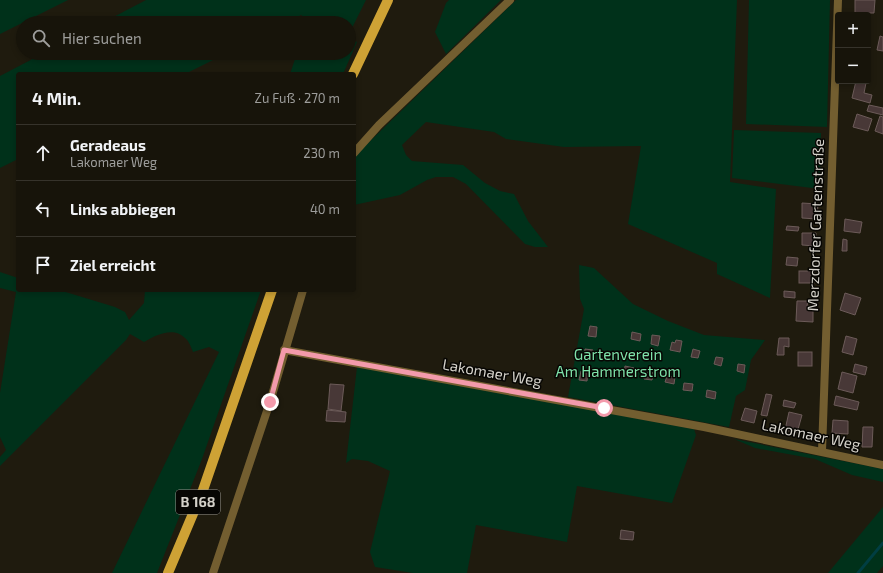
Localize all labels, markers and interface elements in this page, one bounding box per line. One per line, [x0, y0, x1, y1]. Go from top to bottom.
map controls [835, 12, 871, 84]
button: + [835, 12, 871, 48]
search box [16, 16, 356, 60]
icon: search [30, 27, 52, 49]
text: Hier suchen [62, 29, 142, 47]
button: − [835, 48, 871, 84]
text: 4 Min. [32, 88, 81, 108]
text: Zu Fuß · 270 m [255, 90, 340, 106]
text: Geradeaus [70, 136, 146, 154]
street label: Merzdorfer Gartenstraße [803, 138, 827, 312]
icon: ahead [32, 142, 54, 164]
text: 230 m [303, 145, 340, 161]
text: Lakomaer Weg [70, 154, 157, 170]
icon: left [32, 198, 54, 220]
text: Links abbiegen [70, 200, 176, 218]
text: 40 m [310, 201, 340, 217]
icon: arrive [32, 254, 54, 276]
text: Ziel erreicht [70, 256, 156, 274]
park label: Gartenverein Am Hammerstrom [555, 345, 681, 380]
street label: Lakomaer Weg [441, 354, 544, 390]
route end [261, 393, 279, 411]
route start [595, 399, 613, 417]
street label: Lakomaer Weg [760, 415, 863, 453]
road number: B 168 [176, 490, 220, 514]

